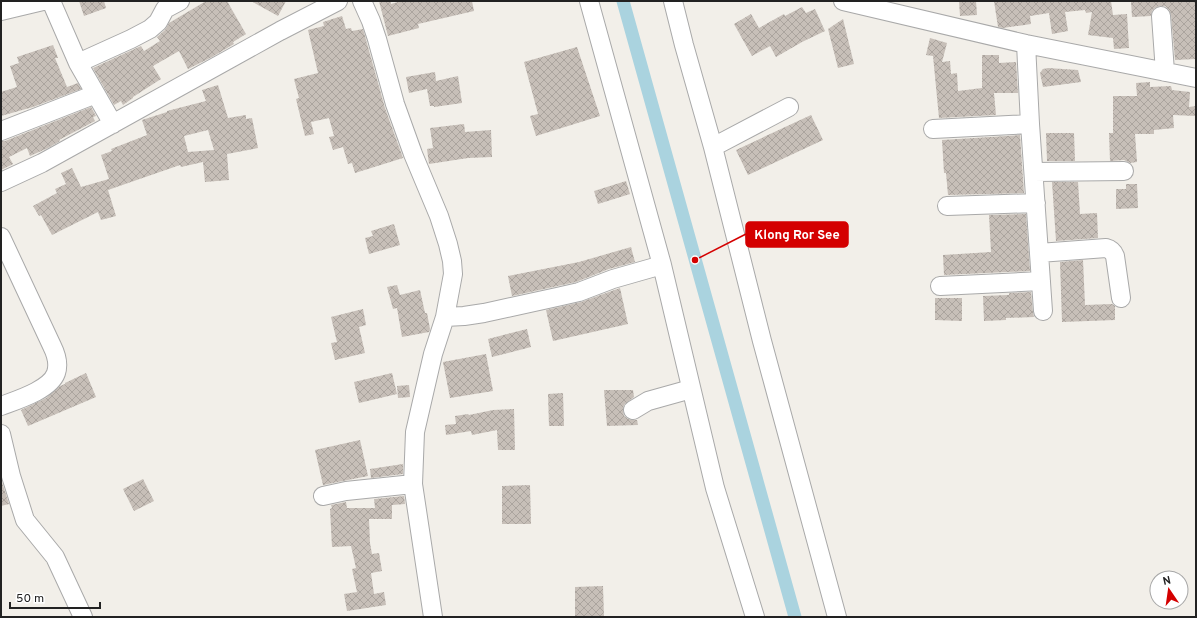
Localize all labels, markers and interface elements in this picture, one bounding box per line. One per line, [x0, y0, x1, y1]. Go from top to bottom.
callout: Klong Ror See [746, 222, 848, 247]
text: Klong Ror See [754, 228, 840, 244]
north arrow [1149, 570, 1189, 610]
text: N [1162, 574, 1172, 589]
scale bar [10, 584, 100, 610]
text: 50 m [16, 591, 44, 607]

